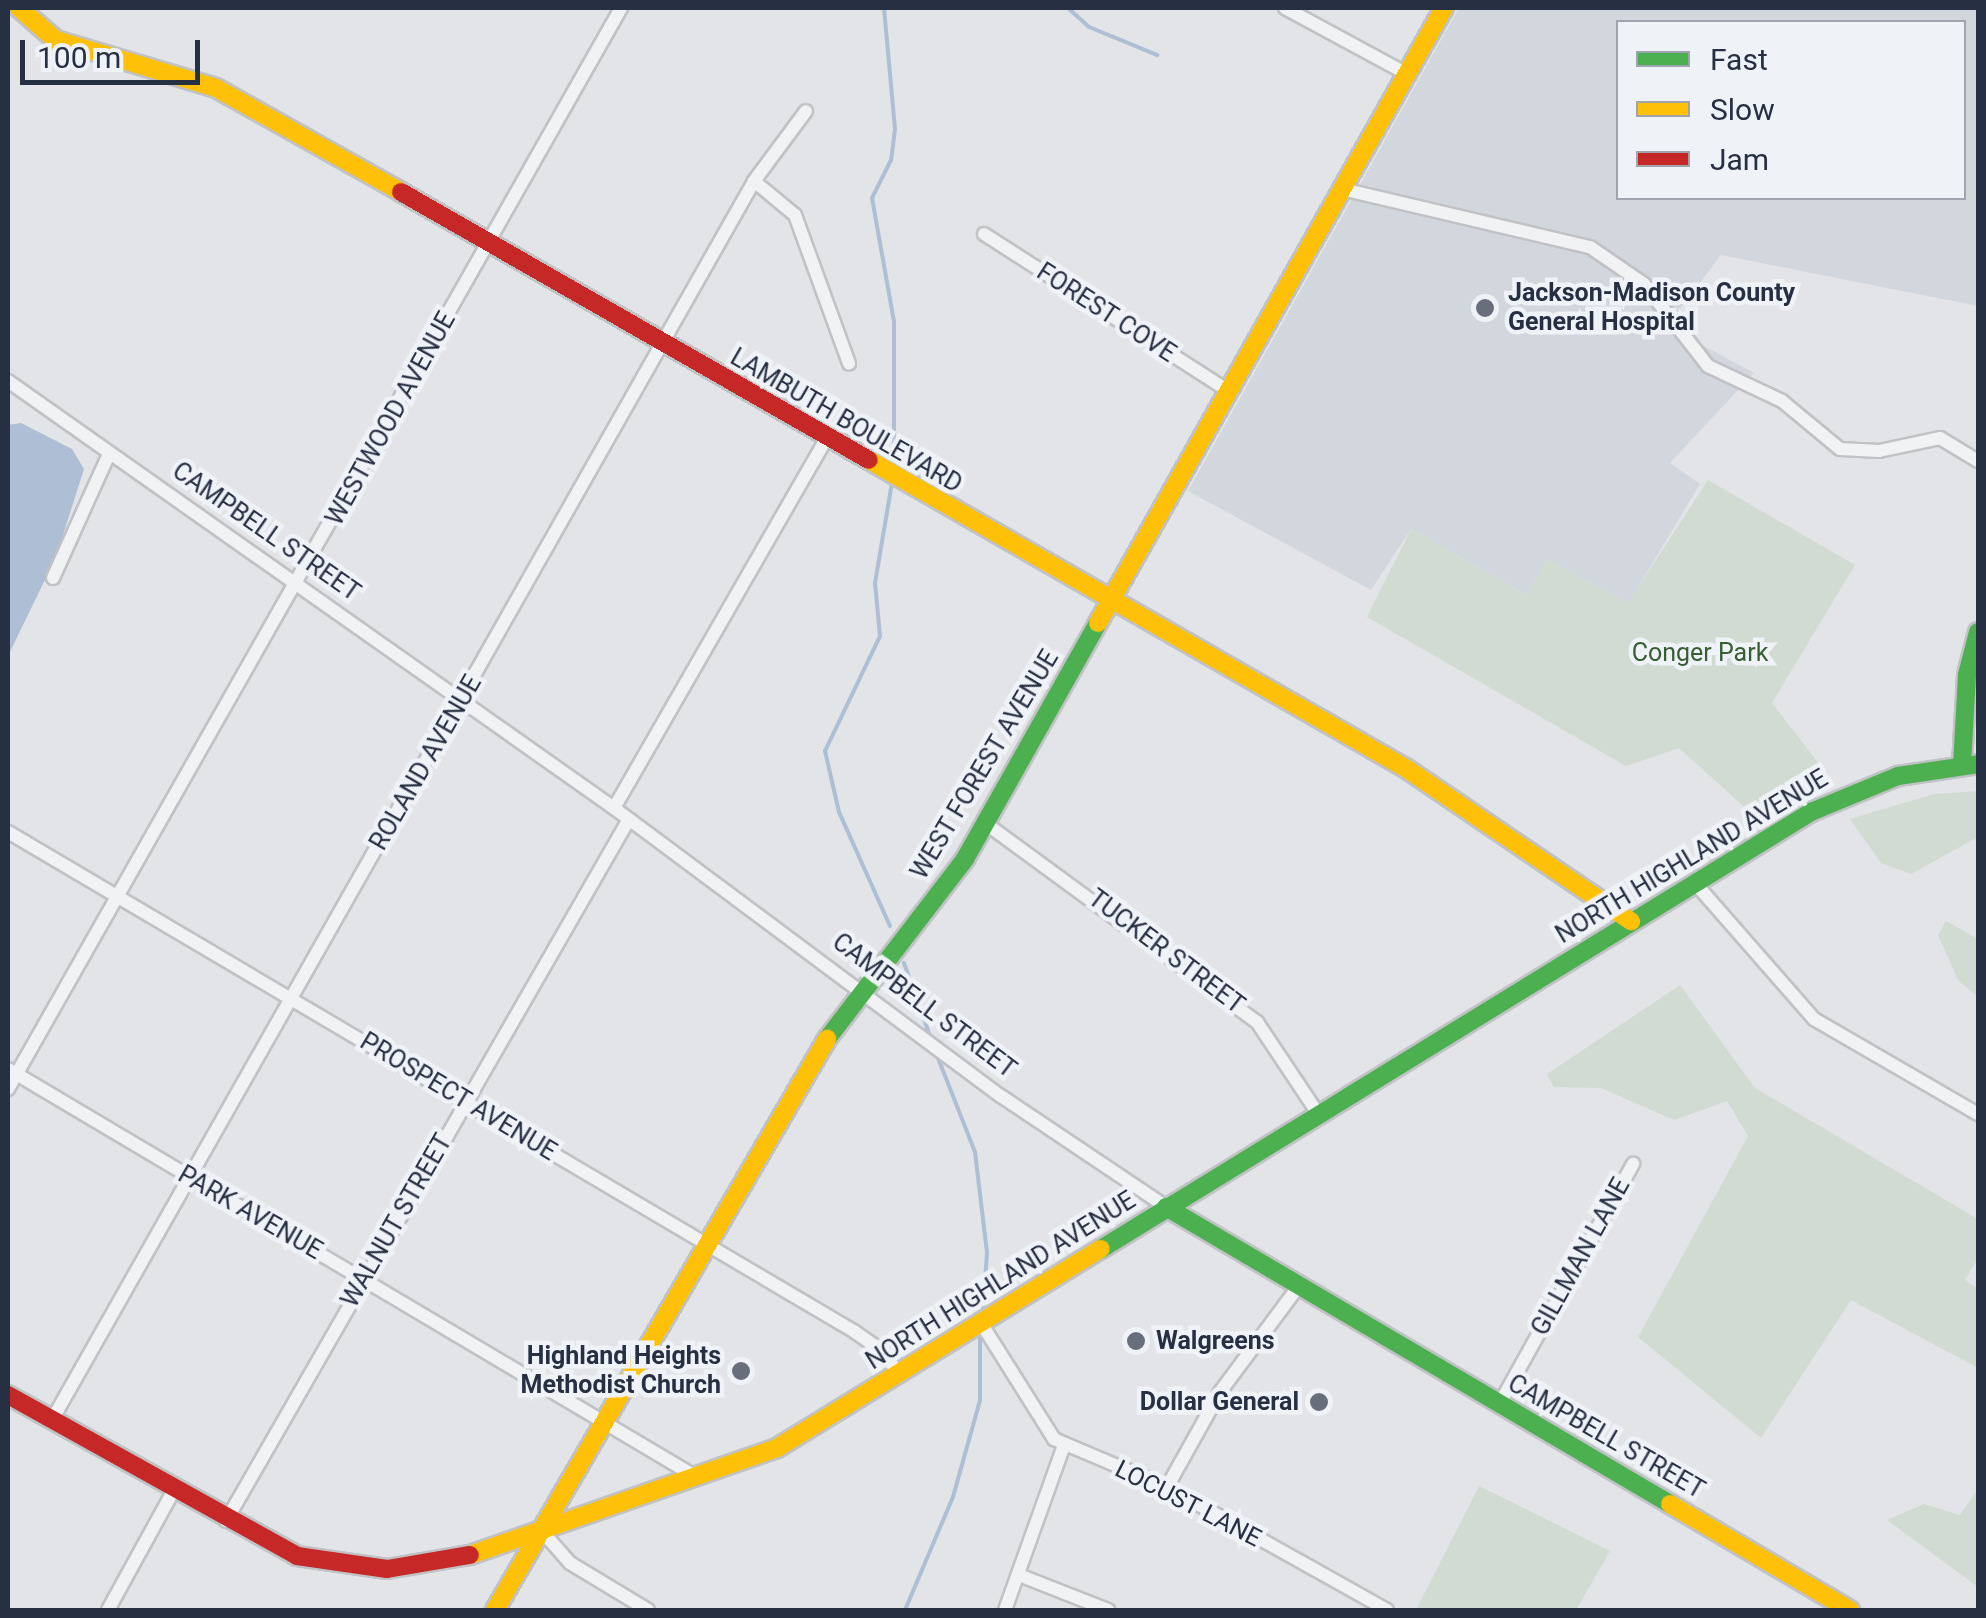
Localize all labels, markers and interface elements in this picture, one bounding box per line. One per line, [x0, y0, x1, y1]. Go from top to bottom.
scale bar [25, 20, 205, 82]
legend [1616, 20, 1966, 200]
text: 100 m [37, 40, 121, 75]
text: Fast [1710, 42, 1768, 77]
text: Slow [1710, 92, 1775, 127]
text: Jam [1710, 142, 1769, 177]
street label: FOREST COVE [1031, 257, 1181, 369]
place label: Jackson-Madison County General Hospital [1508, 279, 1795, 338]
marker: Jackson-Madison County General Hospital [1472, 295, 1498, 321]
street label: WESTWOOD AVENUE [320, 307, 462, 531]
street label: LAMBUTH BOULEVARD [725, 342, 967, 500]
street label: CAMPBELL STREET [167, 456, 365, 608]
park label: Conger Park [1632, 638, 1768, 668]
street label: WEST FOREST AVENUE [905, 645, 1065, 885]
street label: ROLAND AVENUE [364, 670, 488, 856]
street label: NORTH HIGHLAND AVENUE [1551, 764, 1833, 950]
street label: TUCKER STREET [1082, 884, 1250, 1020]
street label: CAMPBELL STREET [826, 927, 1022, 1085]
street label: PROSPECT AVENUE [354, 1026, 562, 1168]
street label: WALNUT STREET [335, 1129, 459, 1313]
street label: PARK AVENUE [173, 1160, 327, 1266]
street label: GILLMAN LANE [1525, 1173, 1637, 1341]
street label: NORTH HIGHLAND AVENUE [861, 1186, 1141, 1376]
place label: Walgreens [1156, 1326, 1275, 1356]
marker: Walgreens [1125, 1330, 1147, 1352]
place label: Highland Heights Methodist Church [521, 1342, 721, 1401]
marker: Highland Heights Methodist Church [730, 1360, 752, 1382]
street label: CAMPBELL STREET [1502, 1369, 1710, 1505]
place label: Dollar General [1140, 1387, 1299, 1417]
marker: Dollar General [1308, 1391, 1330, 1413]
street label: LOCUST LANE [1110, 1454, 1266, 1554]

